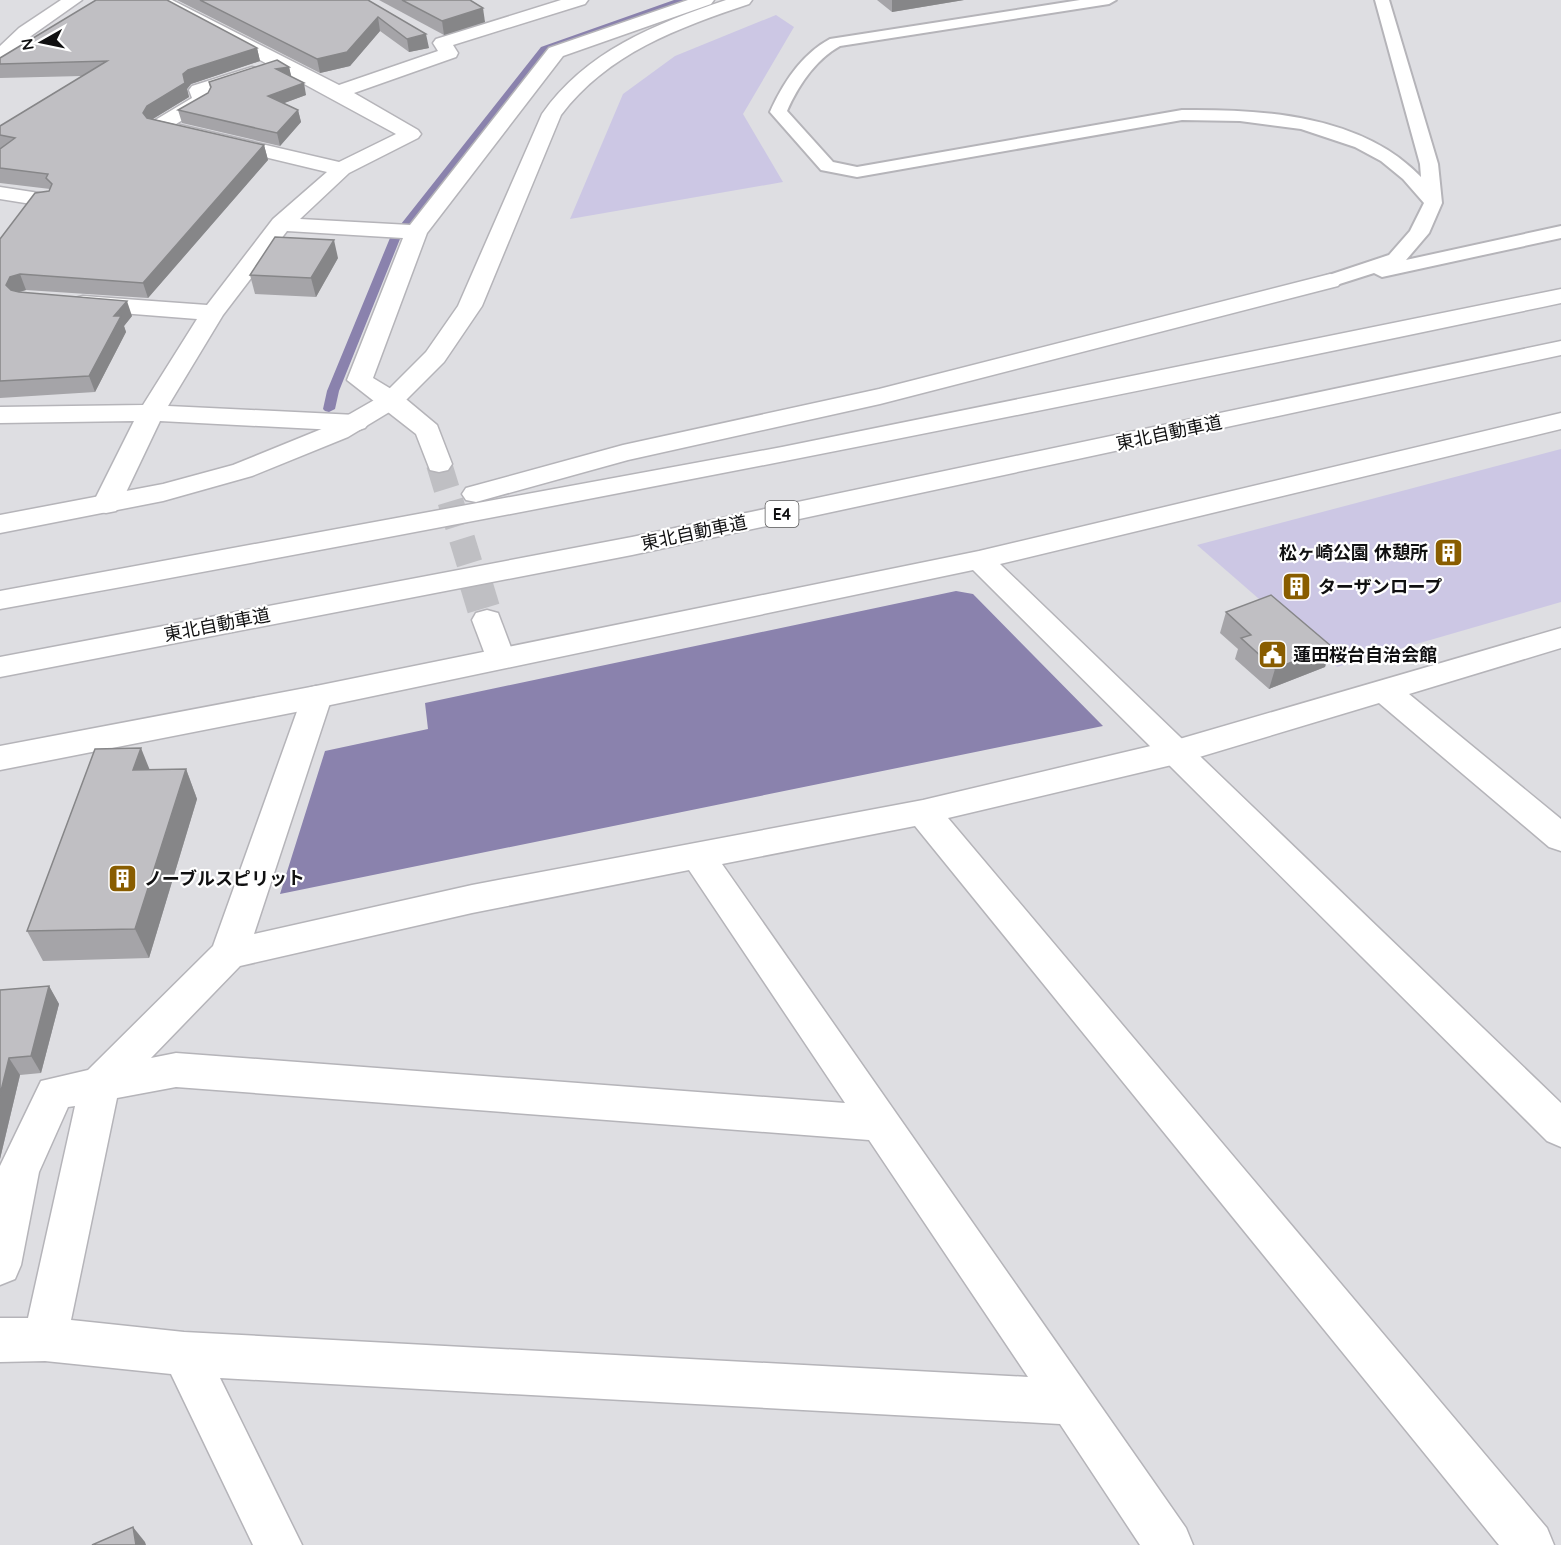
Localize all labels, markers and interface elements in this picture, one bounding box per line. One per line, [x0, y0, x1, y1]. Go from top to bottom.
north arrow [12, 12, 72, 72]
text: N [16, 37, 38, 52]
street label: 東北自動車道 [1114, 410, 1224, 455]
road number: E4 [766, 501, 798, 527]
street label: 東北自動車道 [639, 510, 749, 555]
building icon: 松ヶ崎公園 休憩所 [1433, 537, 1465, 569]
place label: 松ヶ崎公園 休憩所 [1279, 541, 1428, 564]
building icon: ターザンロープ [1281, 571, 1313, 603]
place label: ターザンロープ [1318, 575, 1443, 598]
street label: 東北自動車道 [162, 603, 272, 646]
public building icon: 蓮田桜台自治会館 [1256, 639, 1288, 671]
place label: 蓮田桜台自治会館 [1293, 643, 1437, 666]
building icon: ノーブルスピリット [107, 863, 139, 895]
place label: ノーブルスピリット [144, 867, 305, 890]

